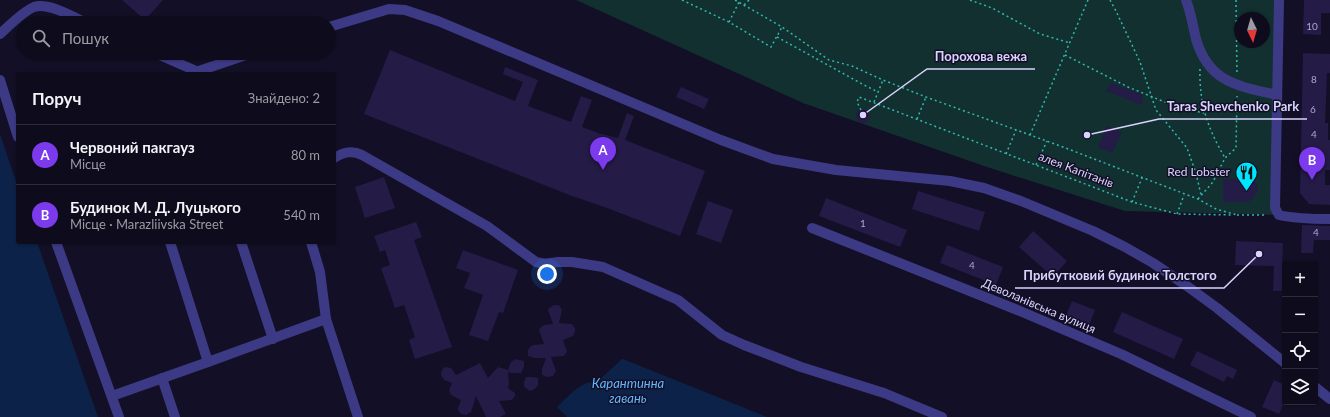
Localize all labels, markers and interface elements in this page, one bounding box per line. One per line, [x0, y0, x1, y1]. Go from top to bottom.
north arrow [1234, 12, 1270, 48]
search box [16, 16, 336, 60]
house number: 10 [1306, 20, 1318, 32]
icon: search [30, 27, 52, 49]
text: Пошук [62, 29, 109, 47]
callout: Порохова вежа [927, 44, 1035, 69]
text: Порохова вежа [935, 48, 1027, 64]
house number: 8 [1311, 73, 1317, 85]
text: Поруч [32, 88, 82, 109]
text: Знайдено: 2 [248, 90, 320, 106]
callout: Taras Shevchenko Park [1159, 94, 1307, 119]
text: Taras Shevchenko Park [1167, 98, 1299, 114]
house number: 6 [1310, 103, 1316, 115]
house number: 4 [1311, 128, 1317, 140]
pin: A [590, 137, 616, 170]
text: Червоний пакгауз [70, 138, 195, 156]
text: A [40, 147, 50, 163]
text: 80 m [291, 147, 320, 163]
pin: B [1299, 147, 1325, 180]
street label: алея Капітанів [1036, 148, 1116, 191]
text: Місце [70, 156, 106, 172]
restaurant icon: Red Lobster [1233, 159, 1259, 192]
place label: Red Lobster [1167, 164, 1231, 179]
text: Будинок М. Д. Луцького [70, 198, 241, 216]
text: B [41, 207, 49, 223]
text: 540 m [283, 207, 320, 223]
text: Місце · Marazliivska Street [70, 216, 223, 232]
house number: 1 [860, 217, 866, 229]
house number: 4 [1313, 226, 1319, 238]
house number: 4 [969, 259, 975, 271]
map controls [1282, 261, 1318, 405]
button: + [1282, 261, 1318, 297]
callout: Прибутковий будинок Толстого [1015, 263, 1224, 288]
your location [537, 264, 557, 284]
text: Прибутковий будинок Толстого [1023, 267, 1217, 283]
street label: Деволанівська вулиця [980, 275, 1098, 336]
button: − [1282, 297, 1318, 333]
button: locate [1282, 333, 1318, 369]
button: layers [1282, 369, 1318, 405]
water label: Карантинна гавань [592, 375, 665, 406]

